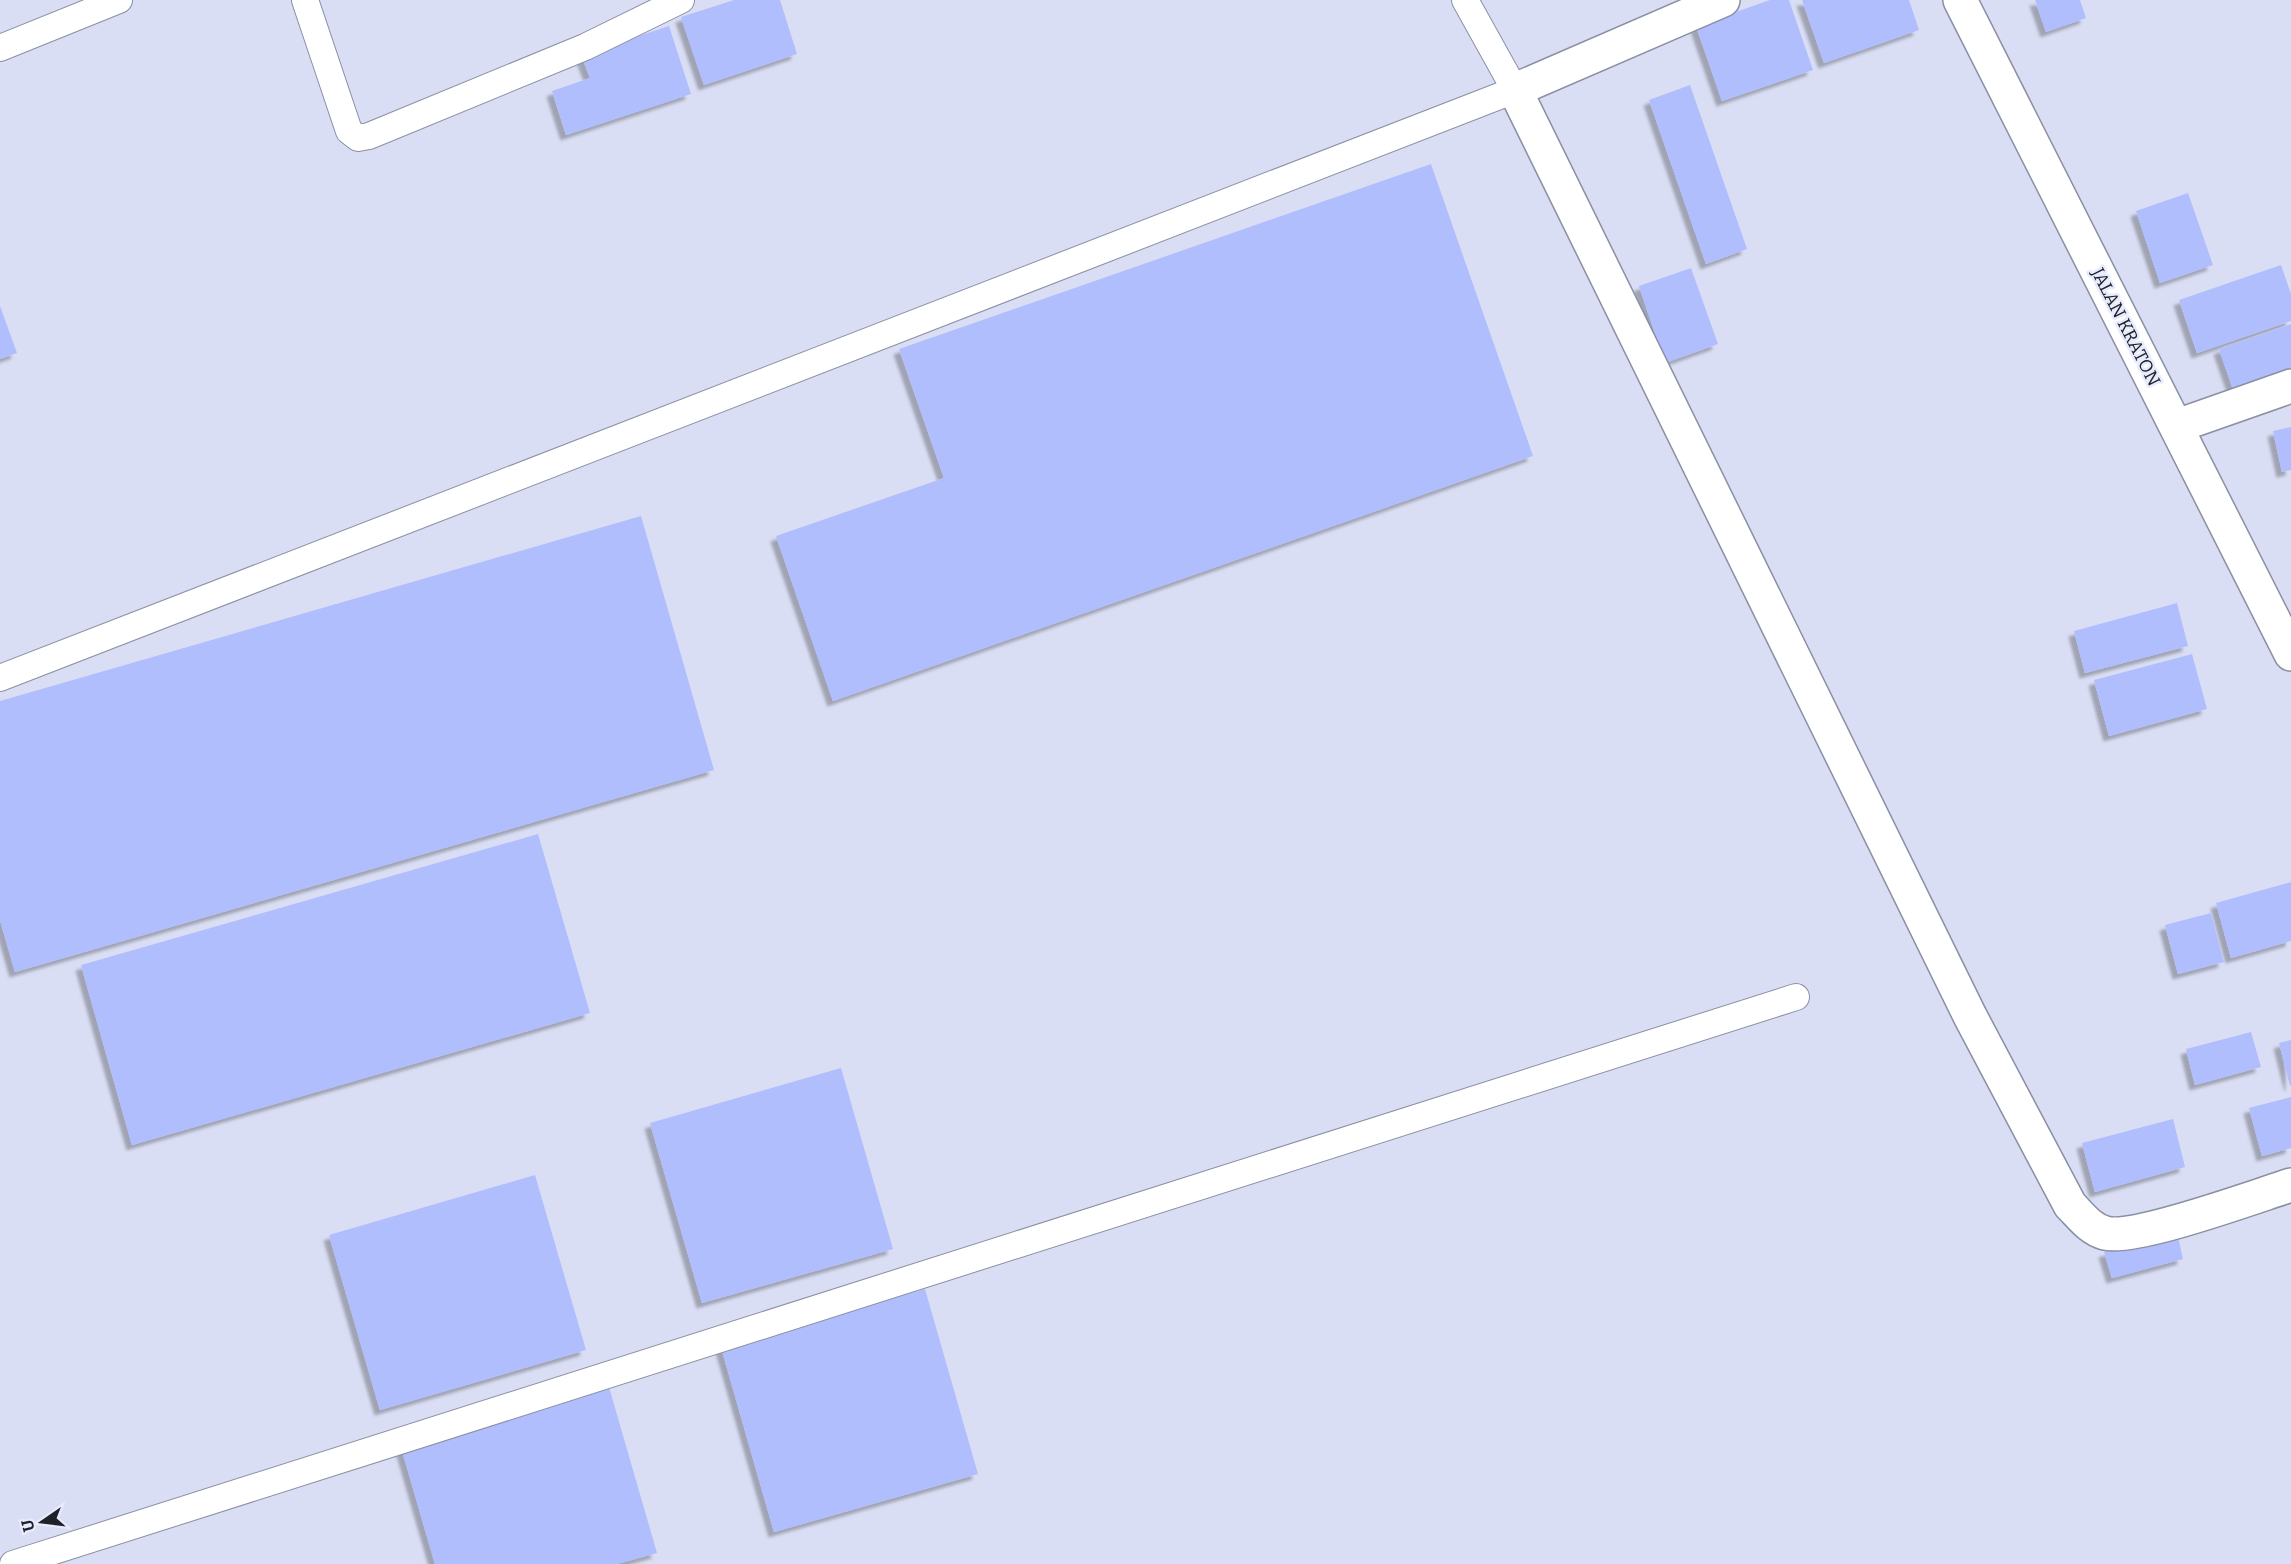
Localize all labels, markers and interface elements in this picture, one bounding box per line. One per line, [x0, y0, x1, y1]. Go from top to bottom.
street label: JALAN KRATON [2086, 263, 2165, 390]
north arrow [12, 1492, 72, 1552]
text: U [17, 1517, 39, 1534]

